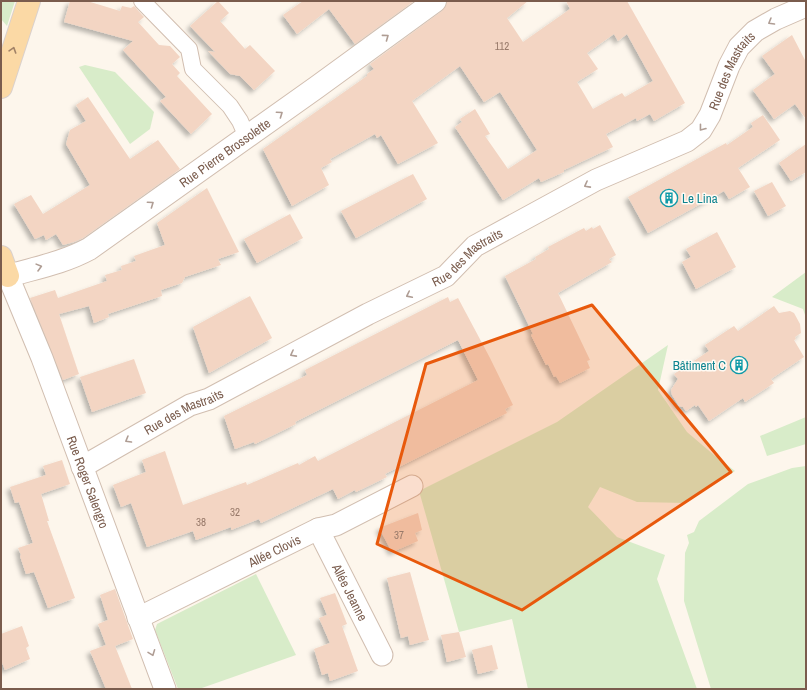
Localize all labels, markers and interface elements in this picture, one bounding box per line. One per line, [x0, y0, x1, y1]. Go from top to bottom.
one-way arrow [767, 17, 775, 24]
street label: Rue des Mastraits [704, 28, 758, 112]
one-way arrow [381, 35, 388, 42]
house number: 112 [495, 39, 509, 53]
one-way arrow [8, 46, 17, 53]
one-way arrow [276, 111, 283, 118]
street label: Rue Pierre Brossolette [176, 114, 274, 191]
one-way arrow [700, 123, 707, 130]
one-way arrow [583, 180, 591, 188]
building icon: Le Lina [659, 188, 679, 208]
place label: Le Lina [682, 190, 718, 207]
one-way arrow [147, 201, 154, 209]
street label: Rue des Mastraits [429, 224, 505, 290]
one-way arrow [36, 264, 42, 272]
one-way arrow [405, 290, 413, 298]
one-way arrow [290, 349, 297, 357]
building icon: Bâtiment C [729, 355, 749, 375]
place label: Bâtiment C [673, 357, 726, 374]
street label: Rue des Mastraits [141, 384, 226, 438]
street label: Rue Roger Salengro [63, 433, 113, 531]
one-way arrow [125, 436, 133, 443]
house number: 32 [230, 505, 240, 519]
house number: 38 [196, 515, 206, 529]
house number: 37 [394, 528, 404, 542]
street label: Allée Clovis [244, 531, 303, 571]
street label: Allée Jeanne [328, 560, 372, 624]
one-way arrow [147, 650, 155, 657]

